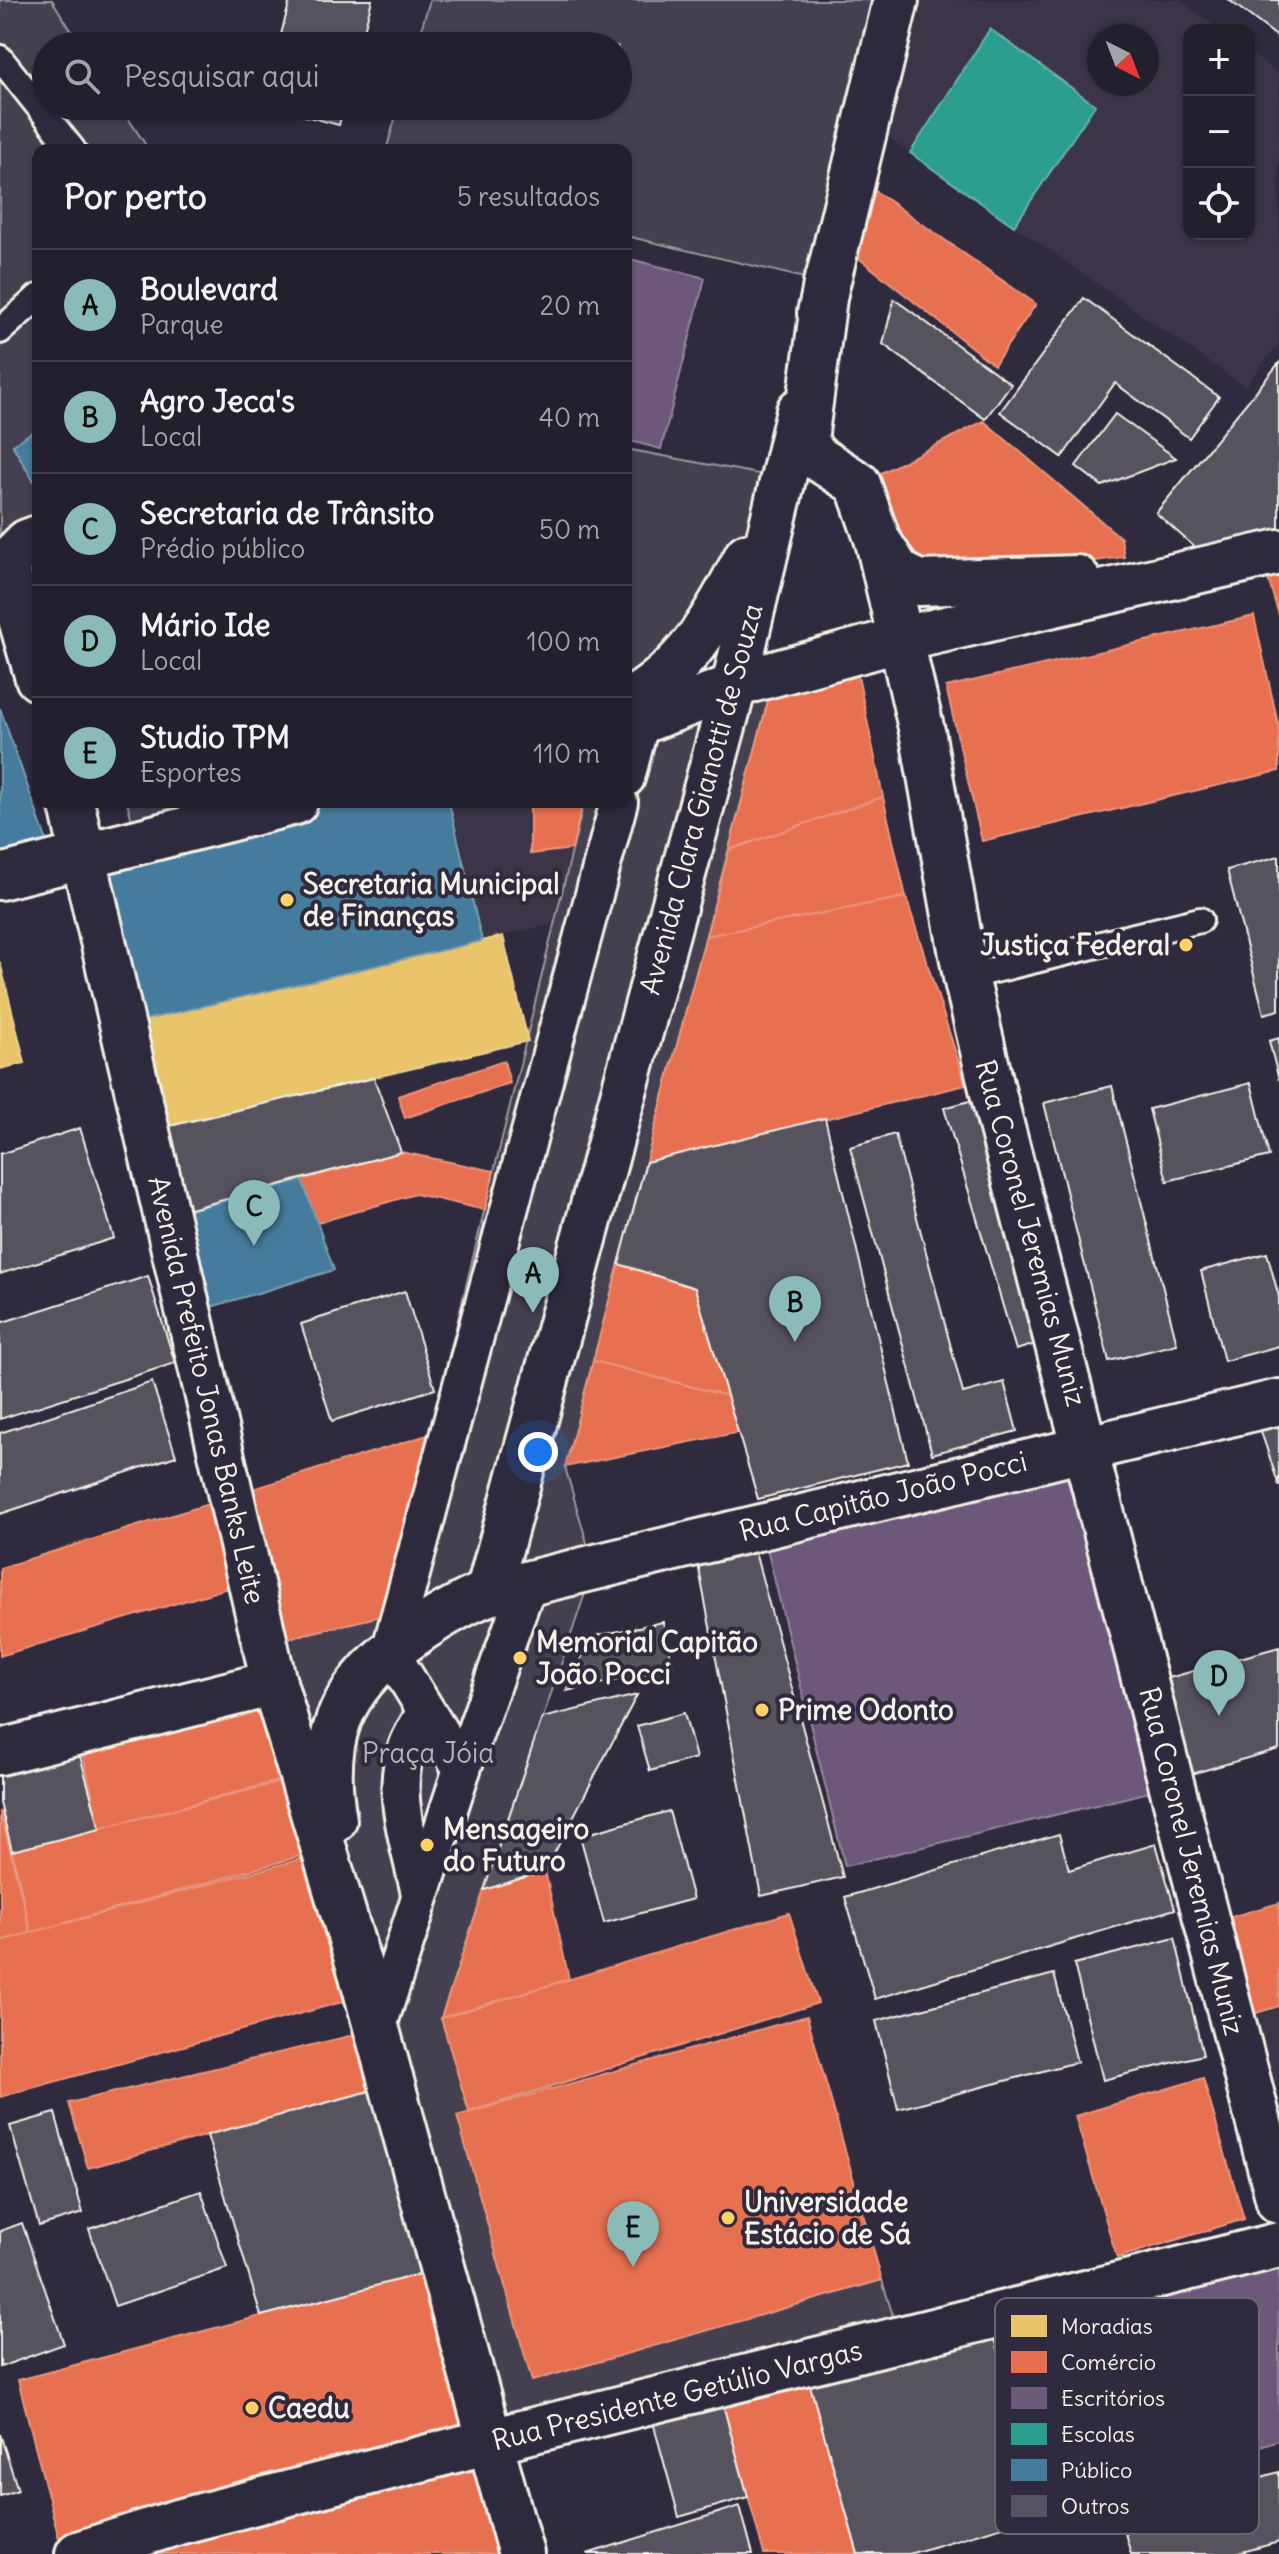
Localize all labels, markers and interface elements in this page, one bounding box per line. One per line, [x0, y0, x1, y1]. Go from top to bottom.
north arrow [1087, 24, 1159, 96]
map controls [1183, 24, 1255, 240]
button: + [1183, 24, 1255, 96]
search box [32, 32, 632, 120]
icon: search [60, 54, 104, 98]
text: Pesquisar aqui [124, 57, 320, 95]
button: − [1183, 96, 1255, 168]
button: locate [1183, 168, 1255, 240]
text: Por perto [64, 175, 207, 218]
text: 5 resultados [457, 180, 600, 213]
text: Boulevard [140, 270, 278, 308]
text: A [82, 289, 98, 322]
text: 20 m [540, 289, 600, 322]
text: Parque [140, 308, 224, 341]
text: Agro Jeca's [140, 382, 295, 420]
text: B [81, 401, 99, 434]
text: 40 m [539, 401, 600, 434]
text: Local [140, 420, 202, 453]
text: Secretaria de Trânsito [140, 494, 434, 532]
text: C [81, 513, 99, 546]
text: 50 m [539, 513, 600, 546]
text: Prédio público [140, 532, 305, 565]
street label: Avenida Clara Gianotti de Souza [631, 599, 771, 999]
text: Mário Ide [140, 606, 270, 644]
text: D [81, 625, 99, 658]
text: 100 m [526, 625, 600, 658]
text: Local [140, 644, 202, 677]
text: Studio TPM [140, 718, 290, 756]
text: E [82, 737, 98, 770]
text: 110 m [533, 737, 600, 770]
text: Esportes [140, 756, 241, 789]
place label: Secretaria Municipal de Finanças [303, 866, 559, 934]
marker: Secretaria Municipal de Finanças [278, 891, 296, 909]
place label: Justiça Federal [980, 927, 1170, 963]
marker: Justiça Federal [1177, 936, 1195, 954]
street label: Rua Coronel Jeremias Muniz [967, 1056, 1095, 1410]
street label: Avenida Prefeito Jonas Banks Leite [140, 1173, 274, 1607]
pin: C [228, 1180, 280, 1246]
pin: A [507, 1247, 559, 1313]
pin: B [769, 1276, 821, 1342]
your location [518, 1432, 558, 1472]
street label: Rua Capitão João Pocci [735, 1443, 1031, 1549]
place label: Memorial Capitão João Pocci [536, 1624, 758, 1692]
marker: Memorial Capitão João Pocci [511, 1649, 529, 1667]
pin: D [1193, 1650, 1245, 1716]
street label: Rua Coronel Jeremias Muniz [1131, 1683, 1253, 2039]
place label: Prime Odonto [778, 1692, 954, 1728]
marker: Prime Odonto [753, 1701, 771, 1719]
park label: Praça Jóia [362, 1735, 494, 1771]
place label: Mensageiro do Futuro [443, 1811, 589, 1879]
marker: Mensageiro do Futuro [418, 1836, 436, 1854]
place label: Universidade Estácio de Sá [744, 2184, 911, 2252]
pin: E [607, 2201, 659, 2267]
marker: Universidade Estácio de Sá [719, 2209, 737, 2227]
legend [995, 2298, 1259, 2534]
text: Moradias [1061, 2312, 1153, 2340]
street label: Rua Presidente Getúlio Vargas [488, 2332, 866, 2458]
text: Comércio [1061, 2348, 1156, 2376]
text: Escritórios [1061, 2384, 1165, 2412]
place label: Caedu [268, 2390, 350, 2426]
marker: Caedu [243, 2399, 261, 2417]
text: Escolas [1061, 2420, 1135, 2448]
text: Público [1061, 2456, 1132, 2484]
text: Outros [1061, 2492, 1129, 2520]

